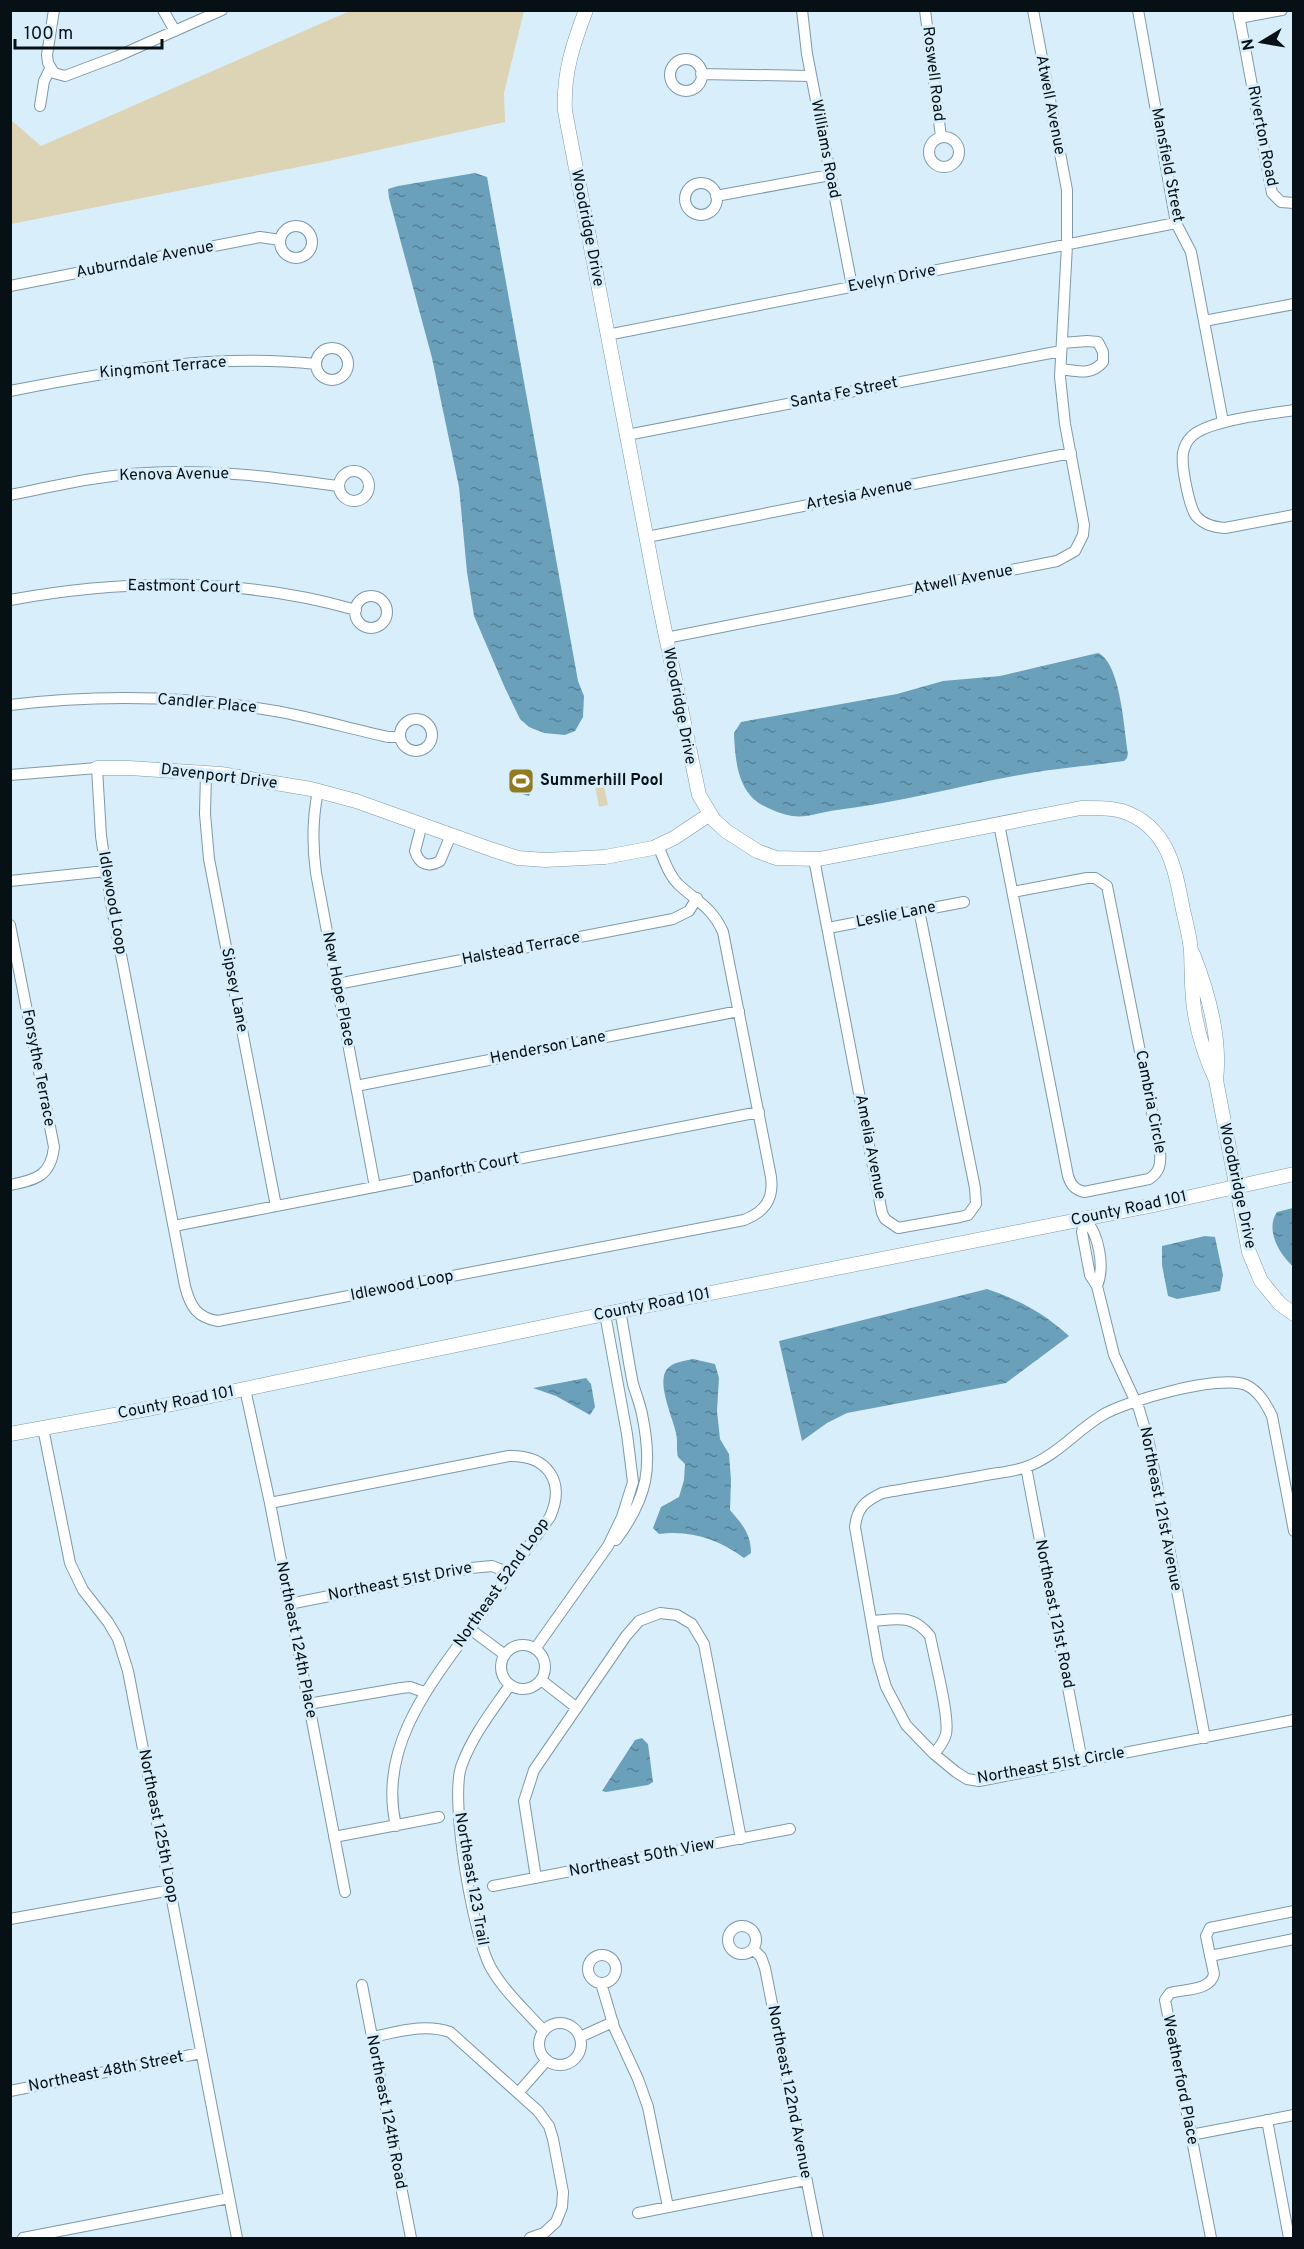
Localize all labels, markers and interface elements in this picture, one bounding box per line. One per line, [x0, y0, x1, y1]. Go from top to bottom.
scale bar [15, 12, 162, 50]
north arrow [1232, 12, 1292, 72]
text: 100 m [24, 23, 73, 46]
street label: Roswell Road [917, 25, 949, 123]
text: N [1238, 37, 1260, 52]
street label: Atwell Avenue [1031, 53, 1069, 157]
street label: Riverton Road [1242, 84, 1282, 188]
street label: Williams Road [806, 98, 844, 200]
street label: Mansfield Street [1146, 106, 1188, 224]
street label: Woodridge Drive [566, 168, 608, 288]
street label: Auburndale Avenue [74, 237, 216, 283]
street label: Evelyn Drive [846, 261, 938, 297]
street label: Kingmont Terrace [99, 352, 227, 384]
street label: Santa Fe Street [789, 373, 899, 413]
street label: Kenova Avenue [119, 464, 229, 486]
street label: Artesia Avenue [804, 475, 914, 515]
street label: Atwell Avenue [911, 561, 1015, 599]
street label: Eastmont Court [127, 576, 241, 598]
street label: Woodridge Drive [658, 646, 700, 766]
street label: Candler Place [156, 690, 258, 718]
street label: Davenport Drive [160, 760, 278, 794]
sports icon: Summerhill Pool [506, 766, 536, 796]
place label: Summerhill Pool [540, 771, 663, 791]
street label: Idlewood Loop [93, 850, 131, 956]
street label: Leslie Lane [854, 897, 938, 933]
street label: Halstead Terrace [460, 928, 582, 970]
street label: New Hope Place [317, 930, 359, 1048]
street label: Sipsey Lane [216, 946, 252, 1034]
street label: Forsythe Terrace [17, 1008, 59, 1128]
street label: Henderson Lane [488, 1027, 608, 1069]
street label: Cambria Circle [1130, 1049, 1170, 1155]
street label: Amelia Avenue [850, 1093, 890, 1201]
street label: Woodbridge Drive [1214, 1121, 1260, 1251]
street label: Danforth Court [411, 1149, 521, 1189]
street label: County Road 101 [1069, 1187, 1189, 1231]
street label: Idlewood Loop [349, 1266, 455, 1306]
street label: County Road 101 [592, 1284, 712, 1326]
street label: County Road 101 [116, 1382, 236, 1424]
street label: Northeast 121st Avenue [1134, 1425, 1186, 1593]
street label: Northeast 52nd Loop [450, 1514, 554, 1652]
street label: Northeast 121st Road [1030, 1538, 1078, 1690]
street label: Northeast 51st Drive [326, 1558, 474, 1606]
street label: Northeast 124th Place [271, 1560, 321, 1720]
street label: Northeast 51st Circle [976, 1743, 1126, 1789]
street label: Northeast 125th Loop [133, 1748, 183, 1904]
street label: Northeast 123 Trail [449, 1811, 493, 1947]
street label: Northeast 50th View [567, 1834, 717, 1882]
street label: Northeast 122nd Avenue [762, 2004, 816, 2180]
street label: Weatherford Place [1158, 2013, 1202, 2147]
street label: Northeast 124th Road [361, 2033, 411, 2191]
street label: Northeast 48th Street [27, 2047, 185, 2097]

